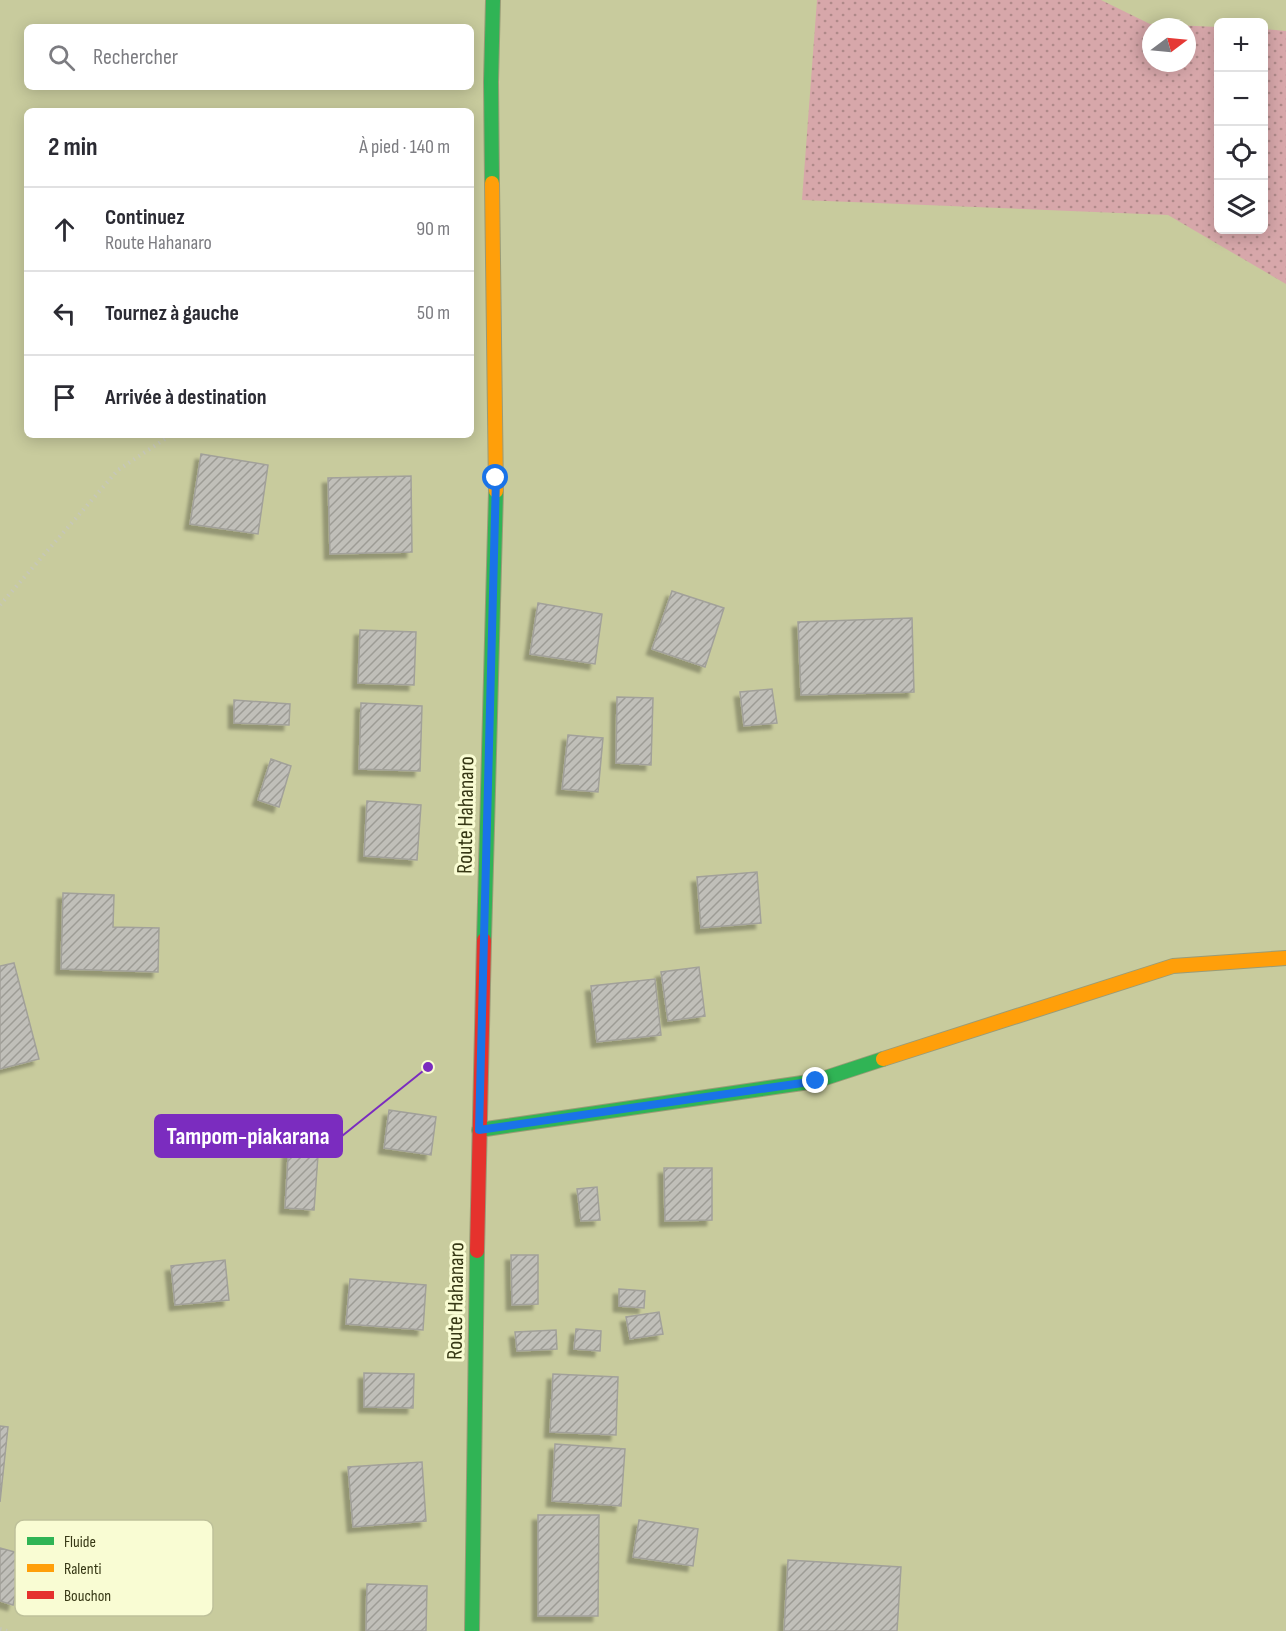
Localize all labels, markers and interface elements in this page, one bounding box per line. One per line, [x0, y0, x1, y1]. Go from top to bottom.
north arrow [1142, 18, 1196, 72]
map controls [1214, 18, 1268, 234]
button: + [1214, 18, 1268, 72]
search box [24, 24, 474, 90]
icon: search [45, 41, 78, 74]
text: Rechercher [93, 44, 178, 71]
button: − [1214, 72, 1268, 126]
button: locate [1214, 126, 1268, 180]
text: 2 min [48, 132, 98, 163]
text: À pied · 140 m [359, 135, 450, 159]
button: layers [1214, 180, 1268, 234]
text: Continuez [105, 204, 185, 231]
icon: ahead [48, 213, 81, 246]
text: 90 m [416, 217, 450, 241]
text: Route Hahanaro [105, 231, 212, 255]
icon: left [48, 297, 81, 330]
text: Tournez à gauche [105, 300, 239, 327]
text: 50 m [417, 301, 450, 325]
icon: arrive [48, 381, 81, 414]
text: Arrivée à destination [105, 384, 267, 411]
route start [482, 464, 508, 490]
street label: Route Hahanaro [451, 756, 481, 874]
route end [802, 1067, 828, 1093]
callout: Tampom-piakarana [155, 1115, 342, 1157]
text: Tampom-piakarana [166, 1122, 330, 1151]
street label: Route Hahanaro [441, 1242, 471, 1360]
legend [15, 1520, 213, 1616]
text: Fluide [64, 1533, 96, 1552]
text: Ralenti [64, 1560, 102, 1579]
text: Bouchon [64, 1587, 111, 1606]

